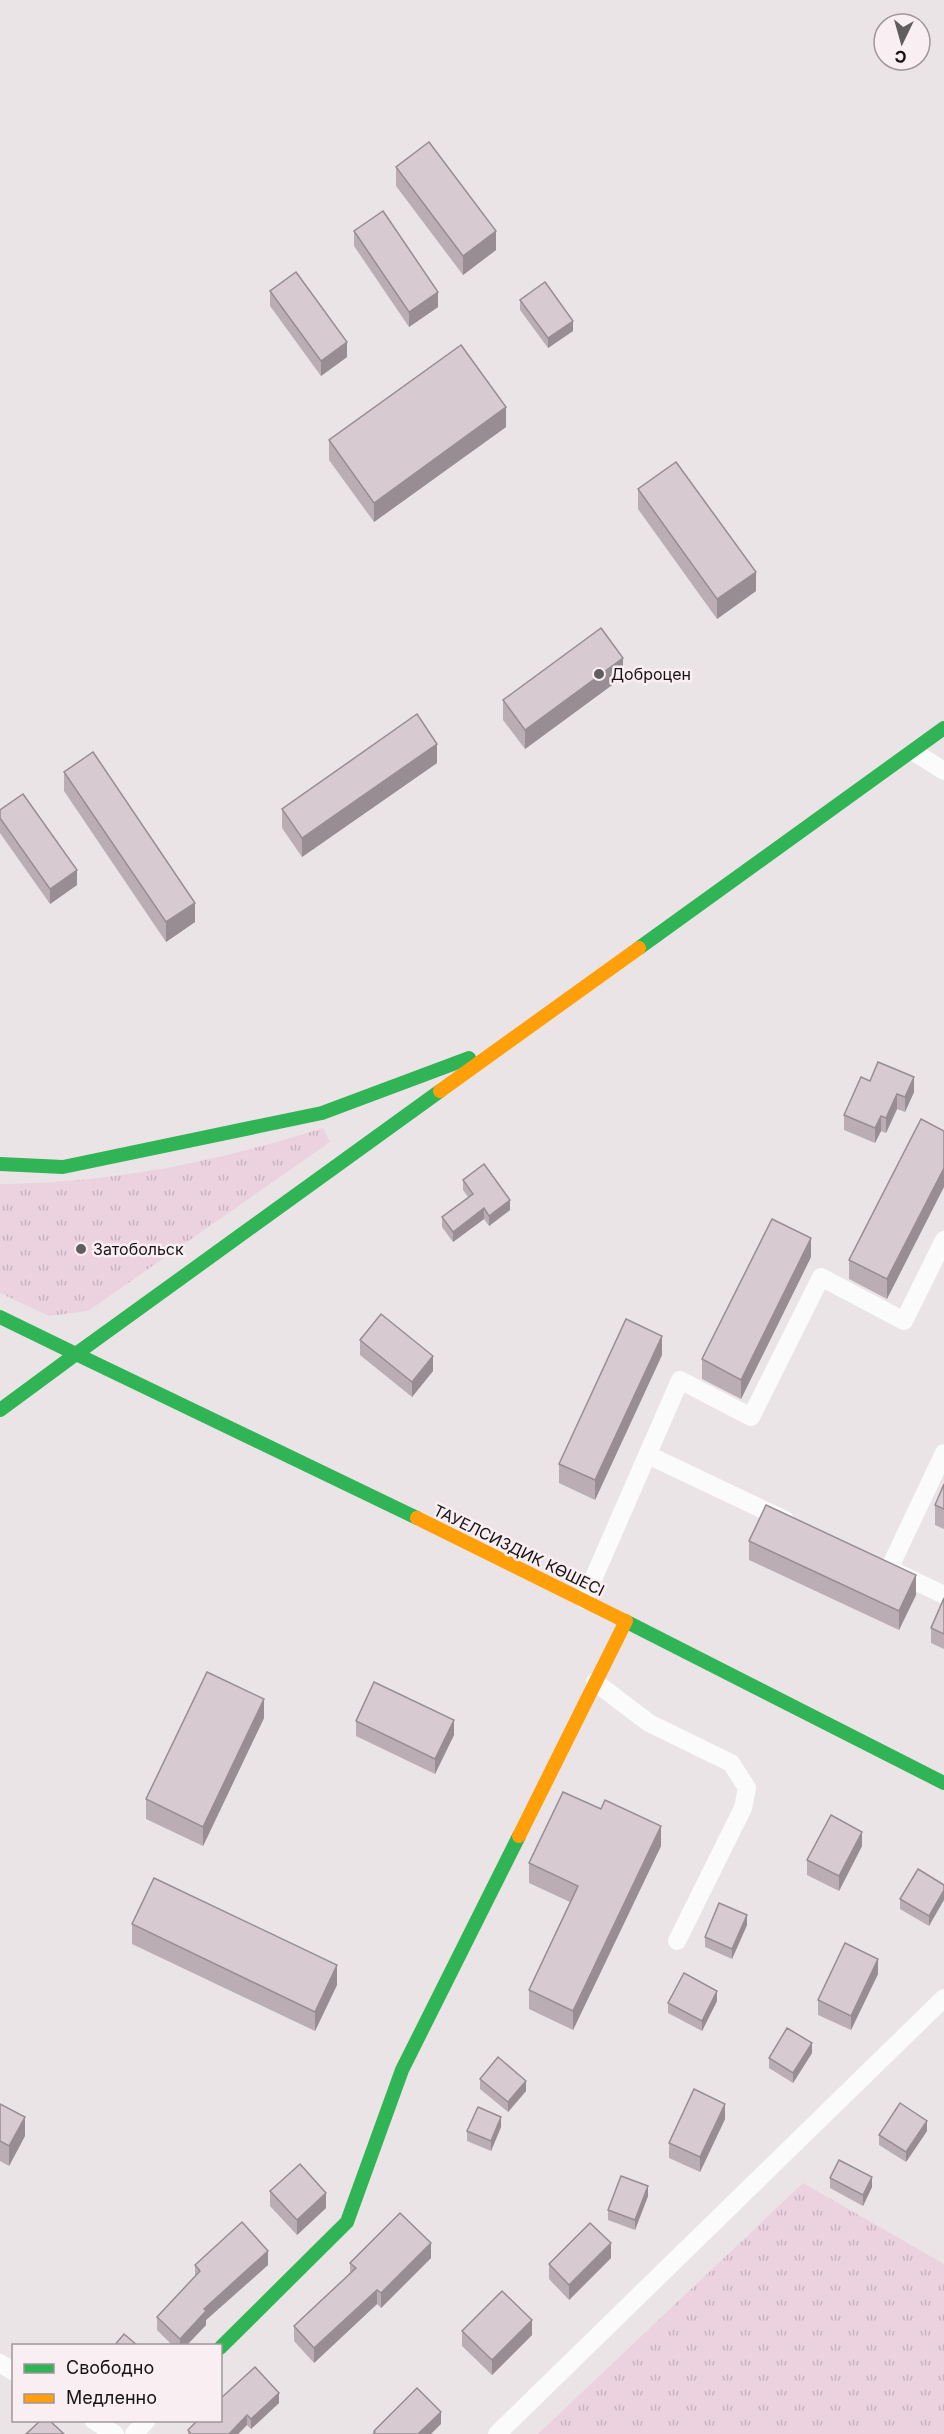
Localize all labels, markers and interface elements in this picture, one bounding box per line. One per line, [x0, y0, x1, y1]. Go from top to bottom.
north arrow [872, 12, 932, 72]
text: С [894, 46, 907, 67]
place label: Доброцен [611, 664, 691, 684]
marker: Доброцен [592, 667, 606, 681]
place label: Затобольск [93, 1239, 184, 1259]
marker: Затобольск [74, 1242, 88, 1256]
street label: ТАУЕЛСИЗДИК КӨШЕСІ [430, 1500, 608, 1600]
legend [12, 2344, 222, 2422]
text: Свободно [66, 2357, 154, 2378]
text: Медленно [66, 2387, 157, 2408]

